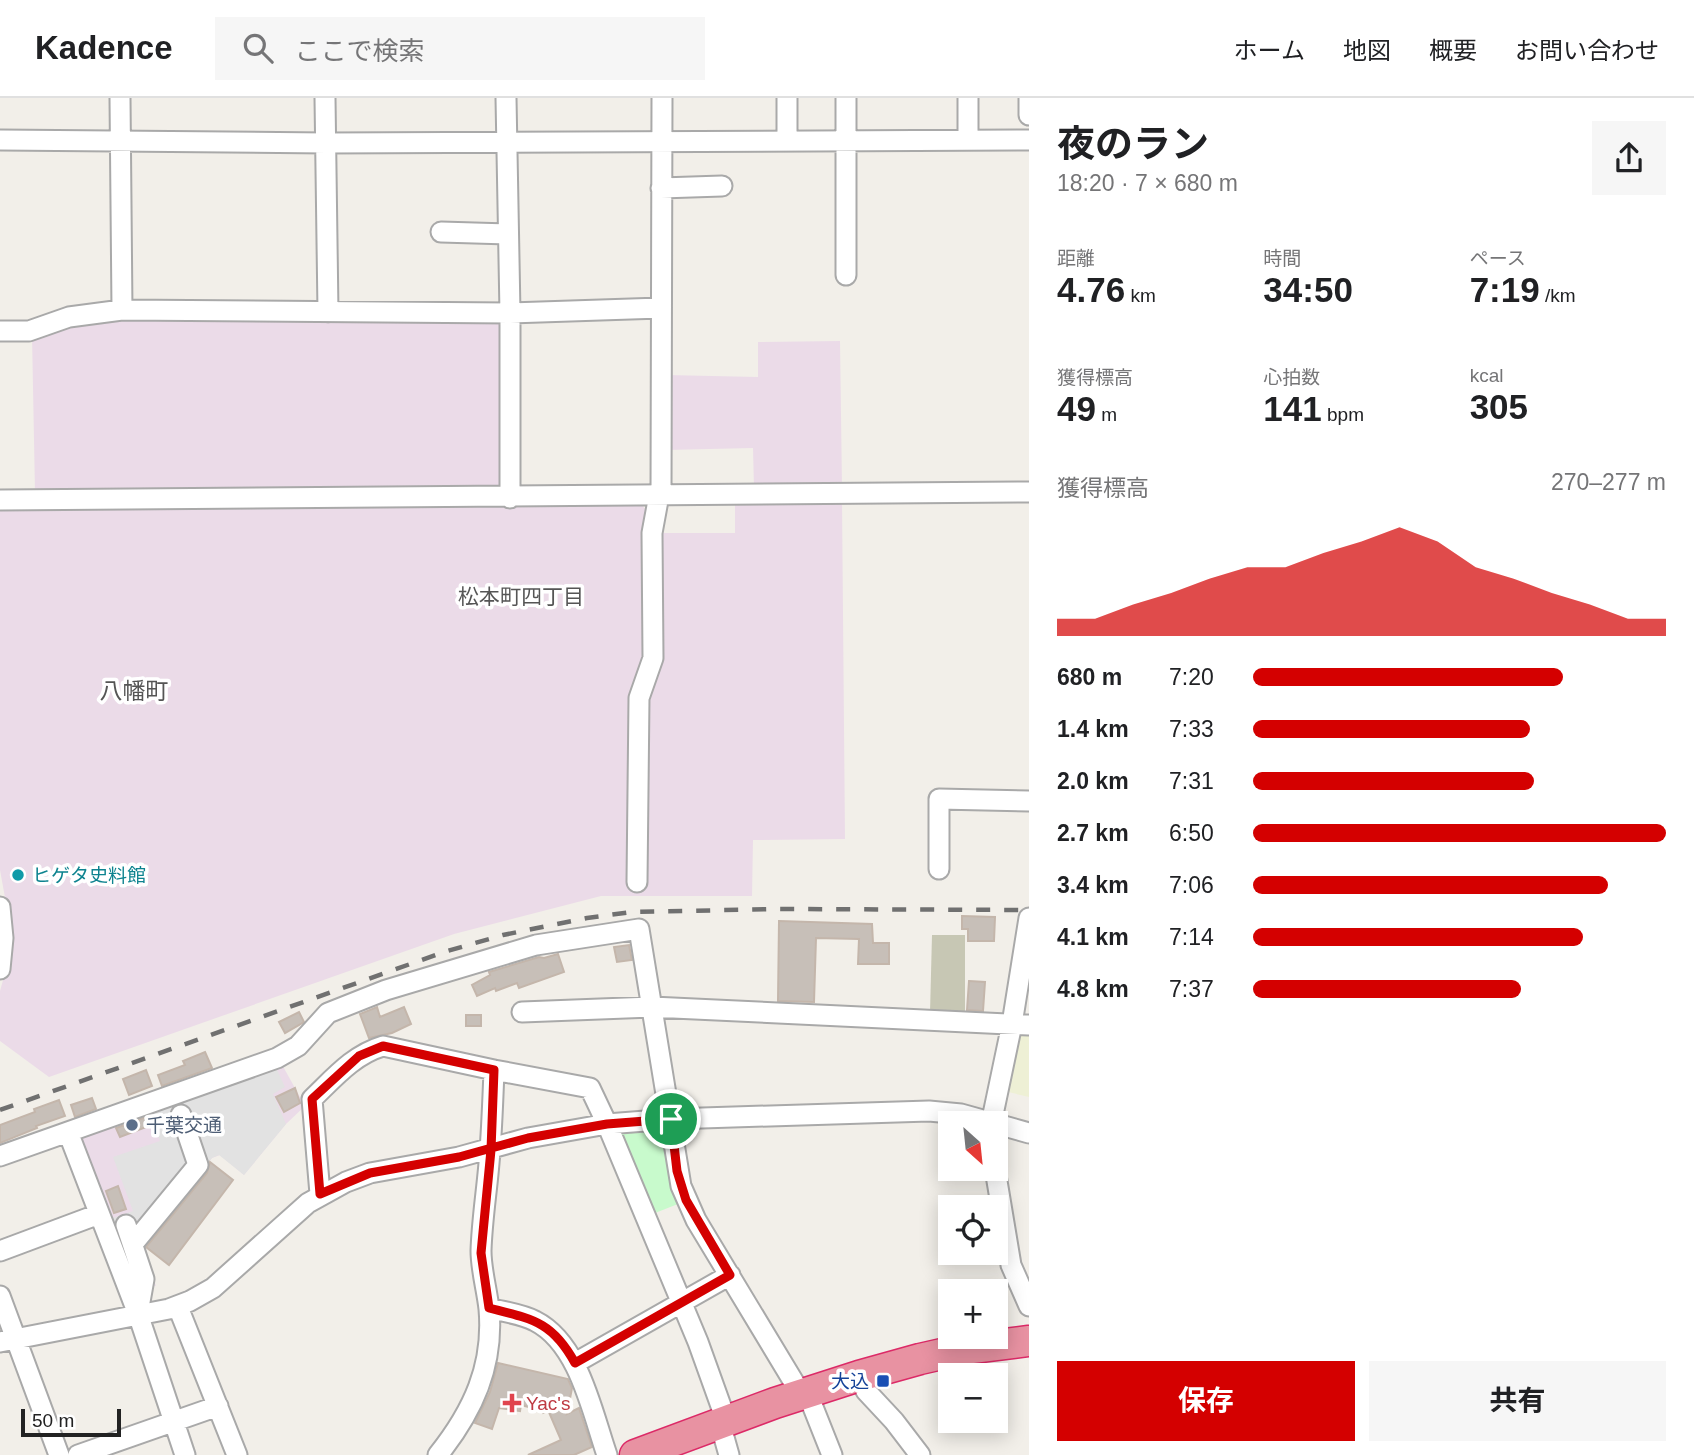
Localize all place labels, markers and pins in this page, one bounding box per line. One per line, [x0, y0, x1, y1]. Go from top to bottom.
place label: ヒゲタ史料館 [32, 865, 146, 886]
marker: ヒゲタ史料館 [10, 867, 26, 883]
pin [641, 1089, 701, 1149]
place label: 千葉交通 [146, 1115, 222, 1136]
marker: 千葉交通 [124, 1117, 140, 1133]
place label: 大込 [831, 1371, 869, 1392]
marker: 大込 [875, 1373, 891, 1389]
place label: Yac's [526, 1393, 570, 1414]
marker: Yac's [504, 1395, 520, 1411]

